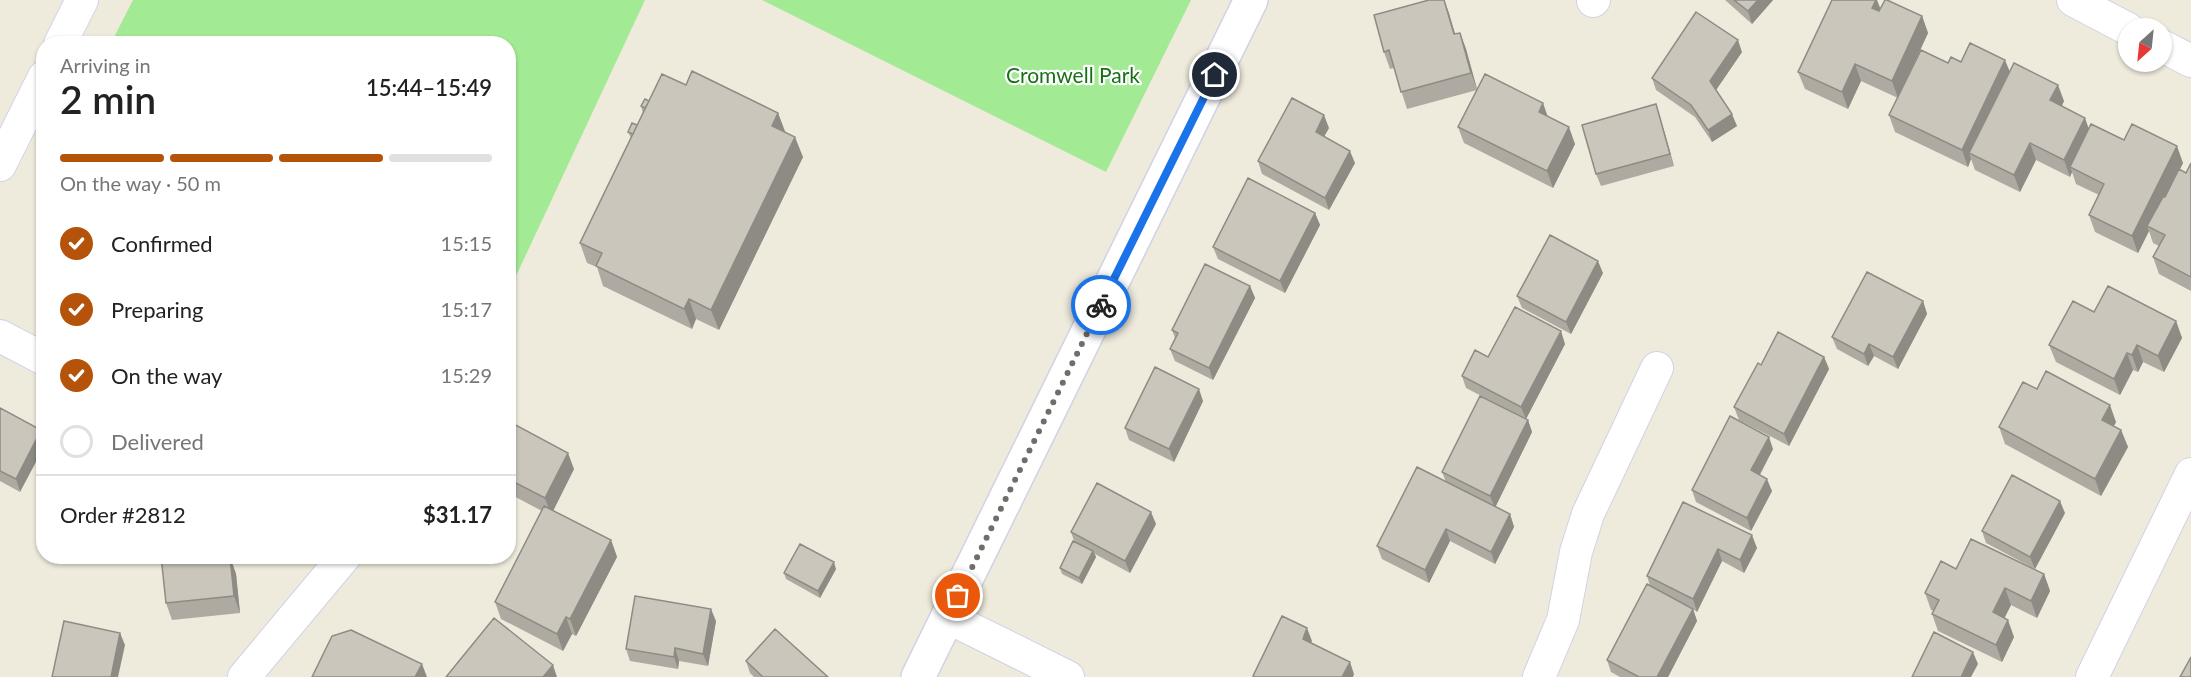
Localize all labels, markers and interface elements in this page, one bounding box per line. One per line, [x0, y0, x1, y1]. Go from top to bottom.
north arrow [2118, 18, 2172, 72]
map controls [2118, 18, 2172, 72]
pin [1189, 49, 1240, 100]
text: Arriving in [60, 53, 151, 77]
icon: home [1198, 58, 1231, 91]
park label: Cromwell Park [1006, 62, 1140, 87]
text: 15:44–15:49 [366, 74, 492, 101]
text: 2 min [60, 76, 156, 122]
text: On the way · 50 m [60, 171, 221, 195]
icon: check [60, 227, 93, 260]
text: Confirmed [111, 230, 213, 257]
text: 15:15 [441, 231, 492, 255]
courier [1071, 275, 1131, 335]
icon: bike [1085, 289, 1118, 322]
icon: check [60, 293, 93, 326]
text: Preparing [111, 296, 203, 323]
text: 15:17 [441, 297, 492, 321]
icon: check [60, 359, 93, 392]
text: On the way [111, 362, 222, 389]
text: 15:29 [441, 363, 492, 387]
text: Delivered [111, 428, 204, 455]
text: Order #2812 [60, 501, 186, 528]
text: $31.17 [423, 501, 492, 528]
pin [932, 570, 983, 621]
icon: bag [941, 579, 974, 612]

